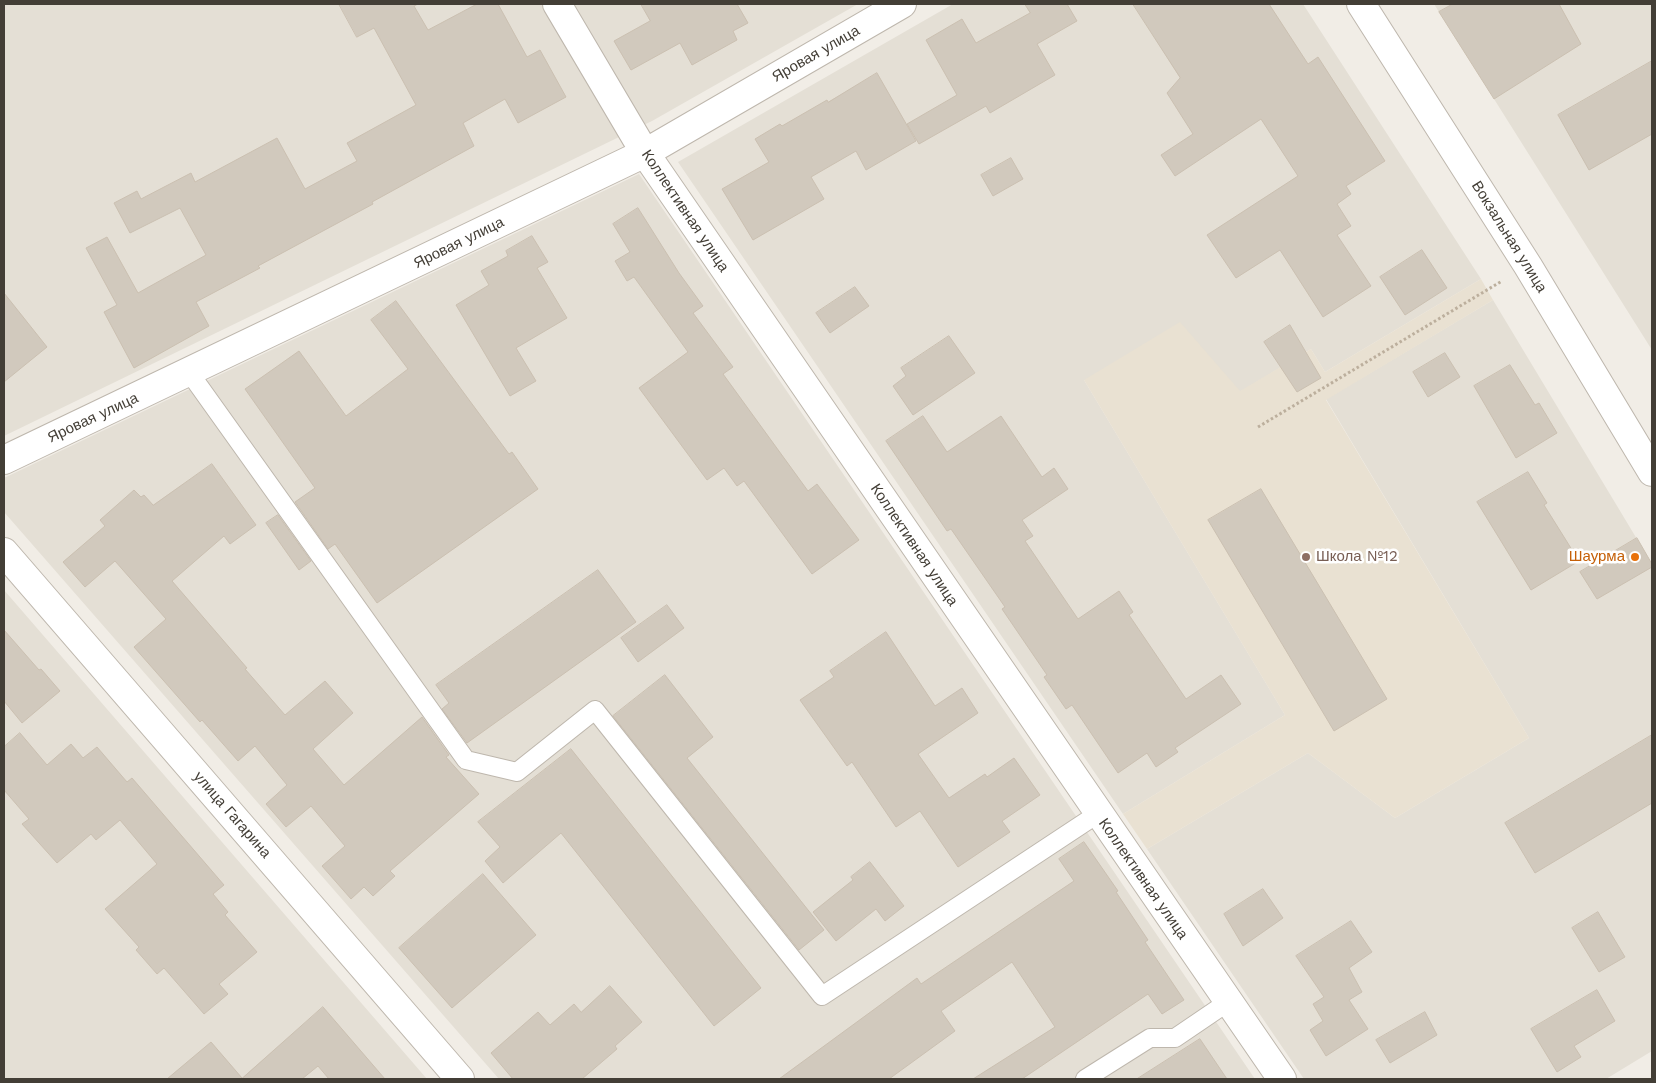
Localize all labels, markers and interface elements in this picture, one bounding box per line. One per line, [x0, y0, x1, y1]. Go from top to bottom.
street label: Яровая улица [769, 22, 863, 86]
street label: Коллективная улица [637, 146, 733, 276]
street label: Вокзальная улица [1467, 178, 1551, 296]
street label: Яровая улица [411, 213, 507, 273]
street label: Яровая улица [45, 389, 141, 447]
street label: Коллективная улица [866, 480, 962, 610]
place label: Школа №12 [1316, 548, 1398, 566]
place label: Шаурма [1569, 548, 1625, 566]
marker: Школа №12 [1300, 551, 1312, 563]
marker: Шаурма [1629, 551, 1641, 563]
street label: улица Гагарина [190, 768, 274, 862]
street label: Коллективная улица [1094, 815, 1192, 943]

